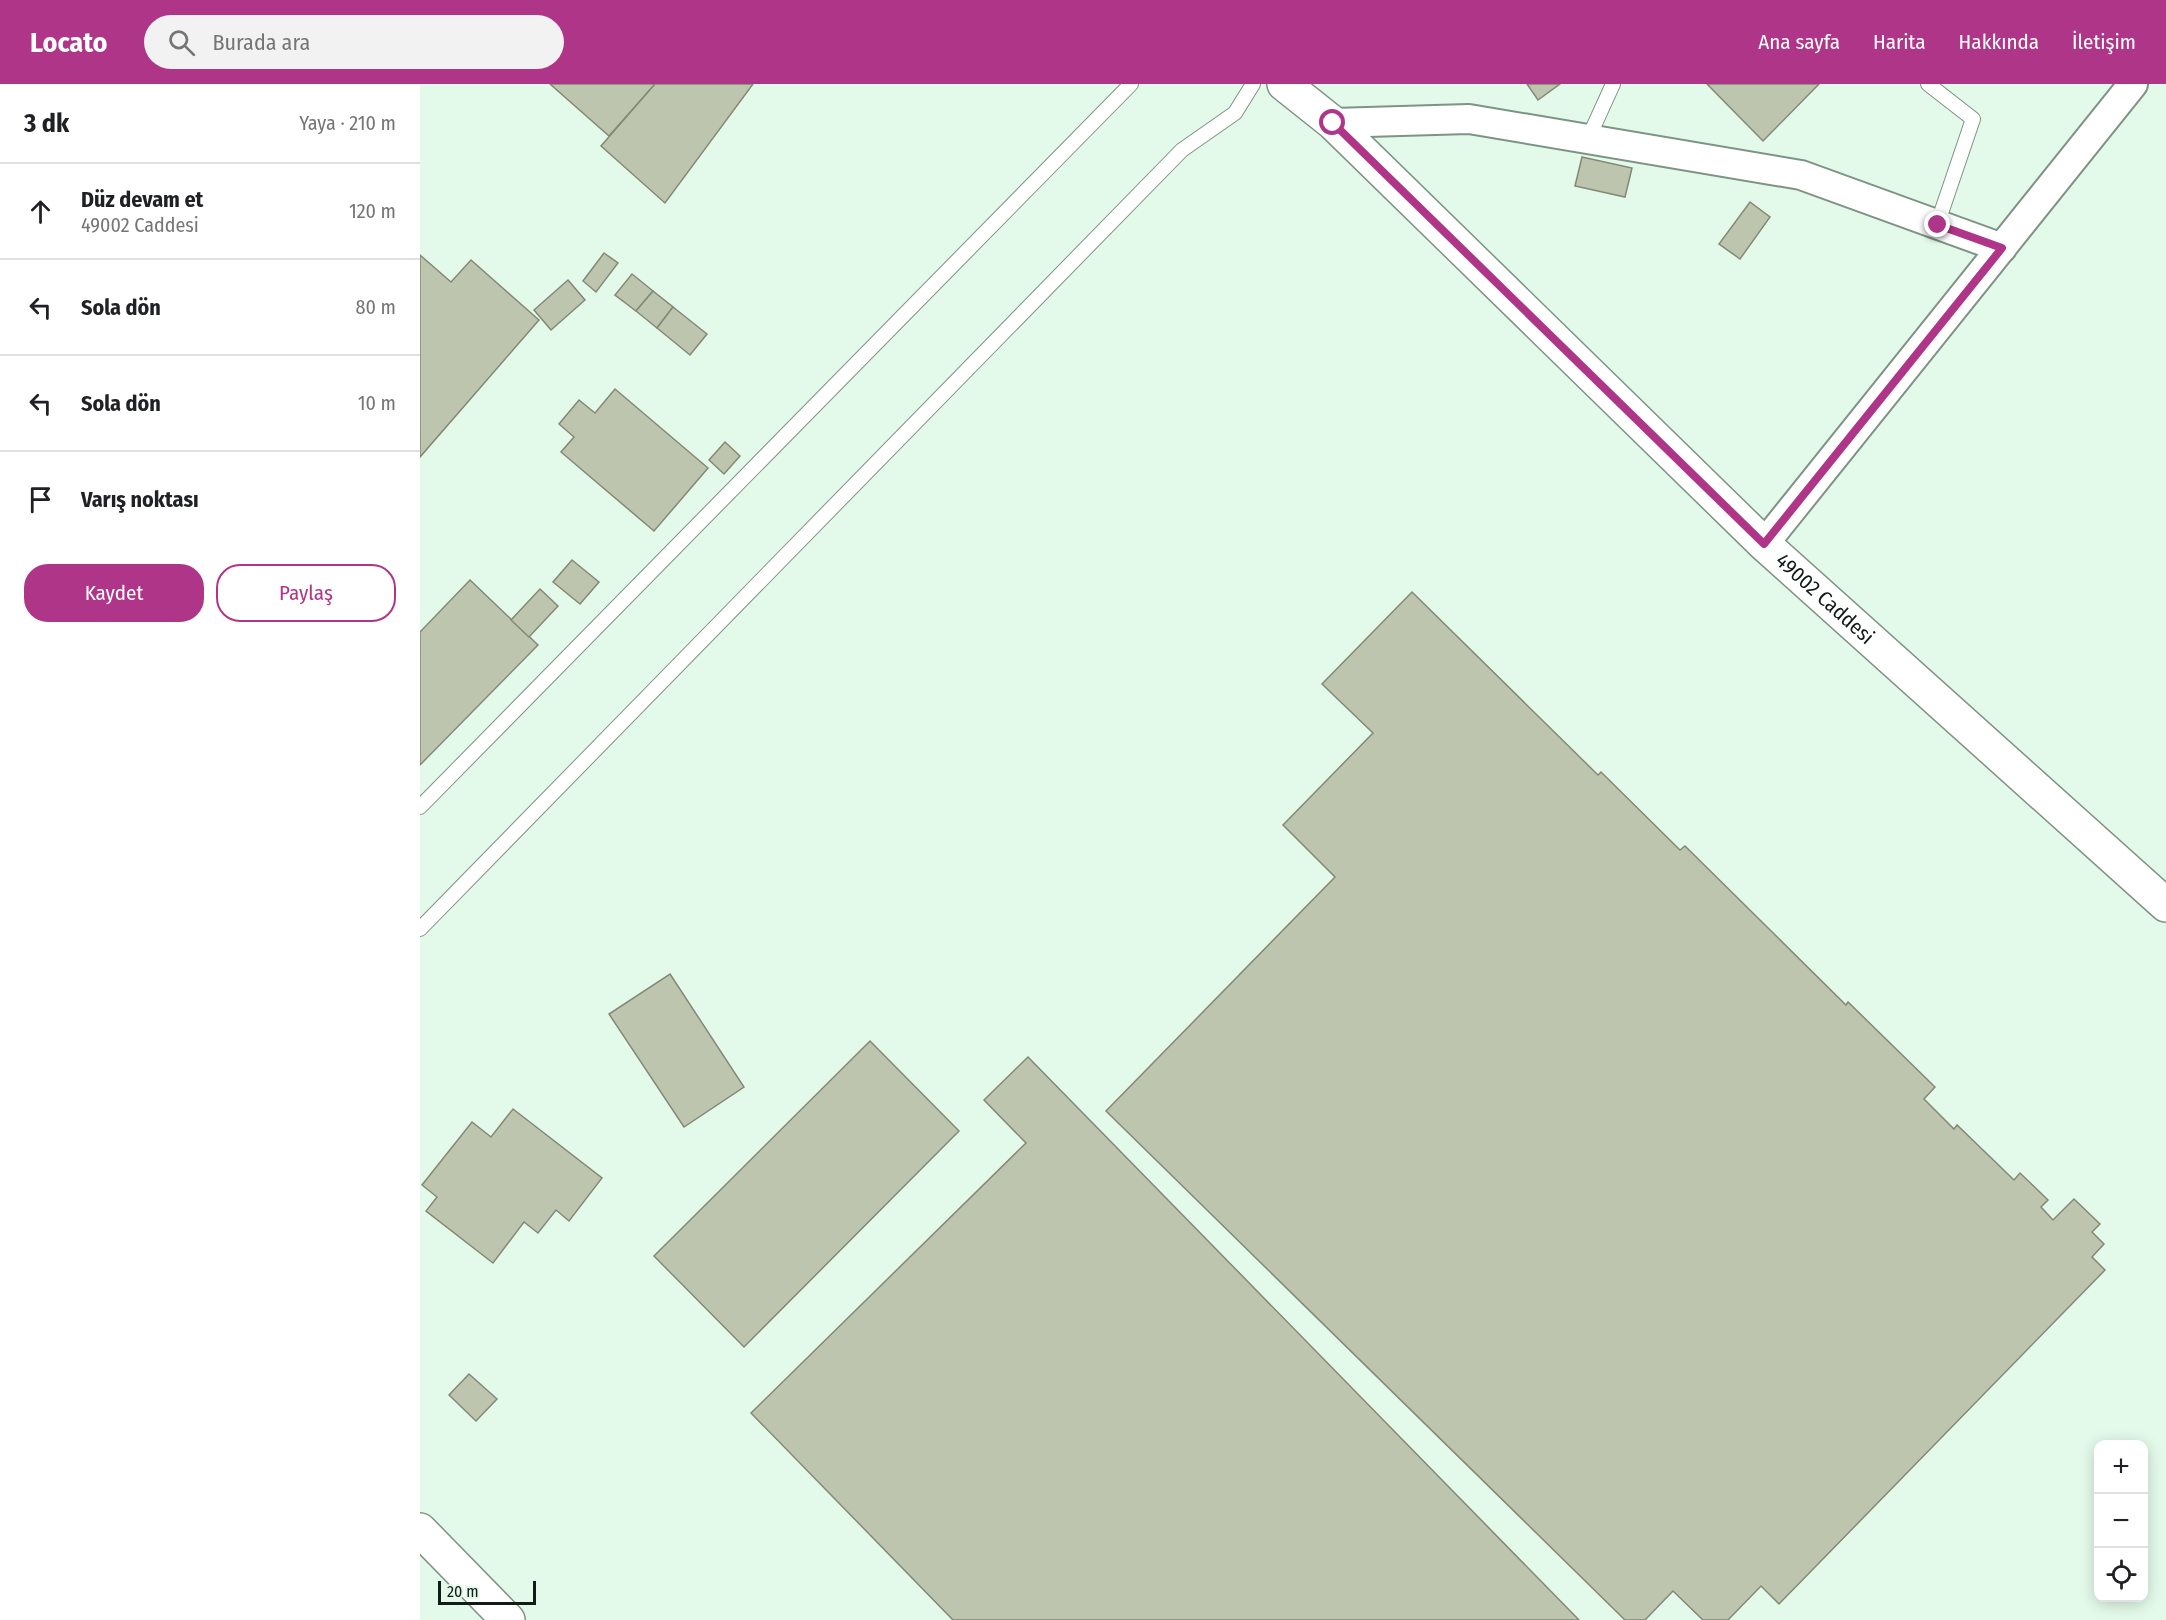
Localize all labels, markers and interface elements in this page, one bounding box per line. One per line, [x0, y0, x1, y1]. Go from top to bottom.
search box [144, 15, 564, 69]
text: Locato [30, 26, 108, 59]
icon: search [165, 26, 198, 59]
text: Burada ara [213, 29, 310, 56]
text: Ana sayfa [1758, 29, 1840, 55]
text: Harita [1873, 29, 1926, 55]
text: Hakkında [1959, 29, 2039, 55]
text: İletişim [2072, 29, 2136, 55]
text: 3 dk [24, 108, 69, 139]
route start [1319, 109, 1345, 135]
text: Yaya · 210 m [299, 111, 396, 135]
text: Düz devam et [81, 186, 203, 213]
icon: ahead [24, 195, 57, 228]
text: 120 m [349, 199, 396, 223]
route end [1924, 211, 1950, 237]
text: 49002 Caddesi [81, 213, 199, 237]
icon: left [24, 291, 57, 324]
text: Sola dön [81, 294, 161, 321]
text: 80 m [356, 295, 396, 319]
icon: left [24, 387, 57, 420]
text: Sola dön [81, 390, 161, 417]
text: 10 m [358, 391, 396, 415]
icon: arrive [24, 483, 57, 516]
text: Varış noktası [81, 486, 199, 513]
street label: 49002 Caddesi [1770, 548, 1880, 650]
button: Kaydet [24, 564, 204, 622]
button: Paylaş [216, 564, 396, 622]
map controls [2094, 1440, 2148, 1602]
button: + [2094, 1440, 2148, 1494]
button: − [2094, 1494, 2148, 1548]
button: locate [2094, 1548, 2148, 1602]
scale bar [438, 1578, 536, 1606]
text: 20 m [447, 1582, 478, 1601]

